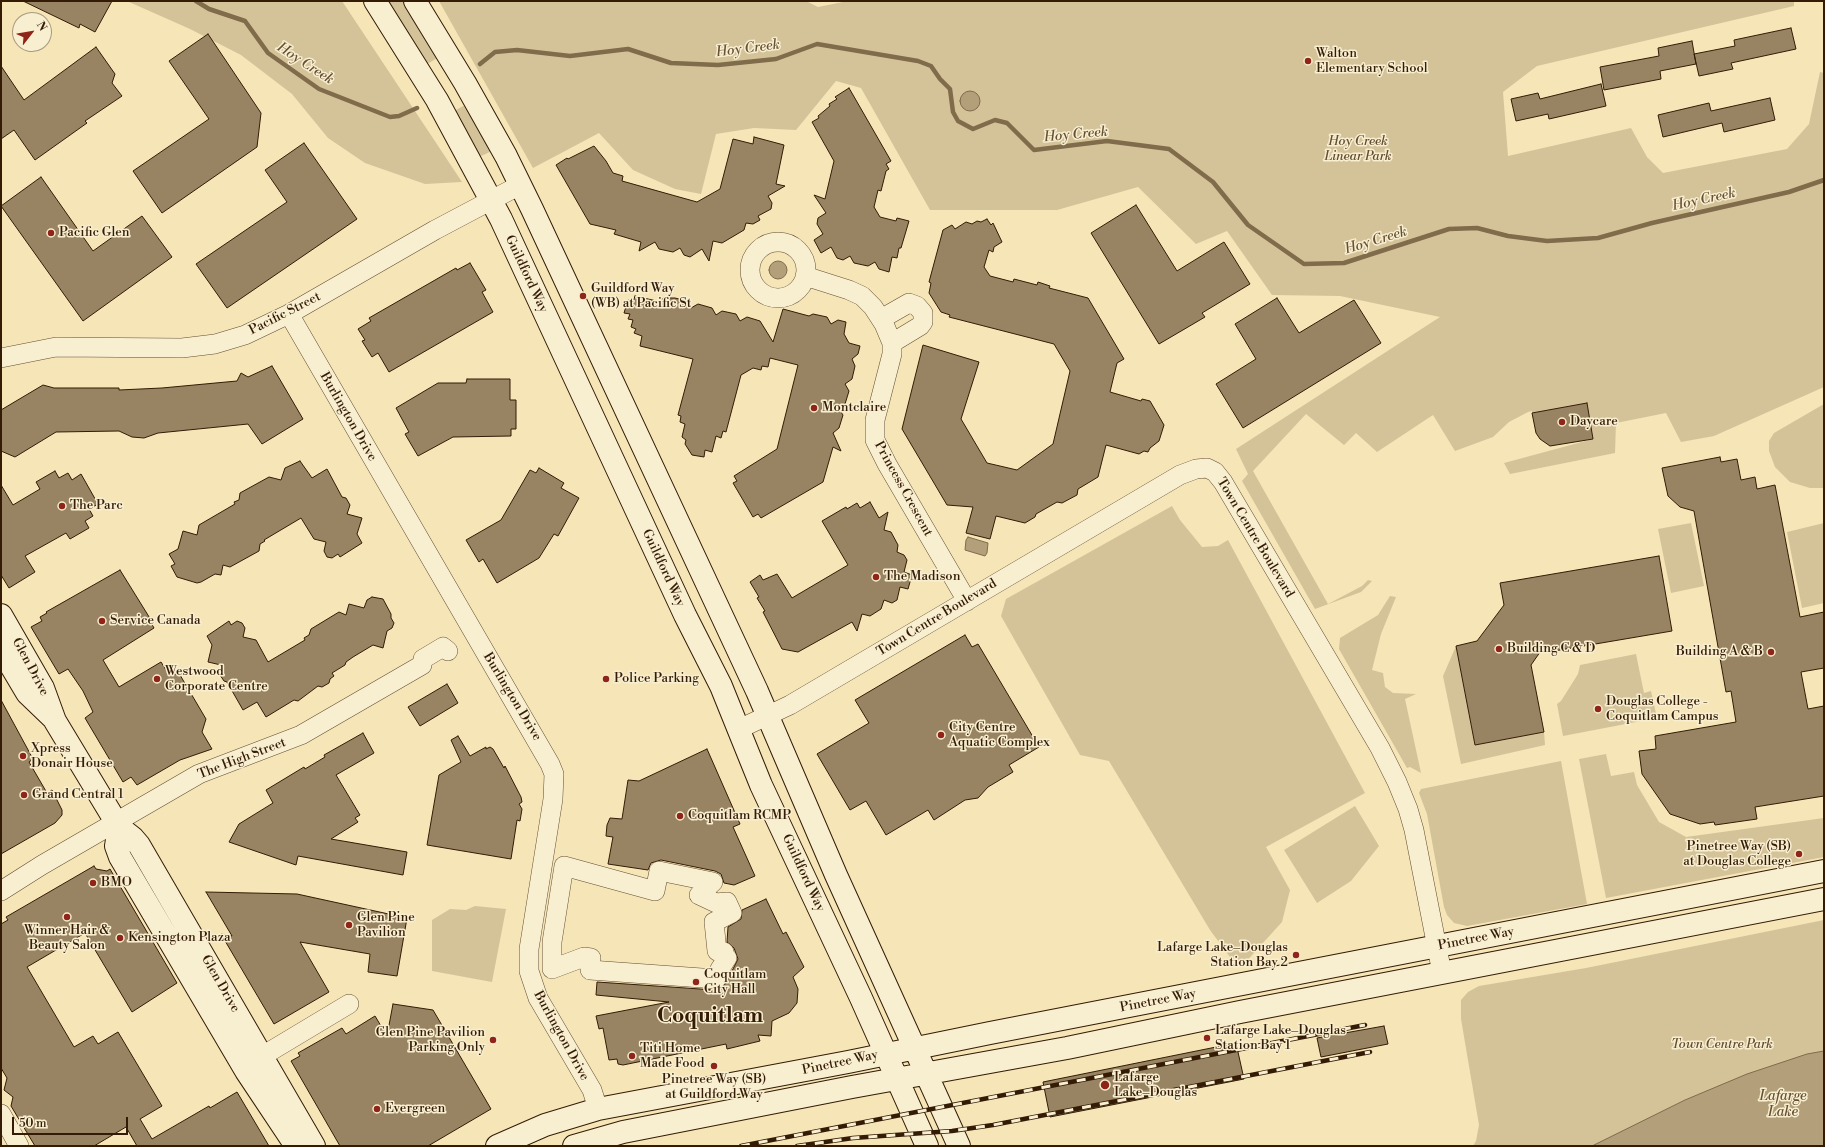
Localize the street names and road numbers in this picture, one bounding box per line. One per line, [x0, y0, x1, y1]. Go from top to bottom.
street label: Guildford Way [501, 233, 551, 315]
street label: Pacific Street [247, 289, 323, 339]
street label: Burlington Drive [316, 370, 380, 464]
street label: Princess Crescent [870, 439, 936, 539]
street label: Town Centre Boulevard [1213, 475, 1297, 601]
street label: Guildford Way [638, 527, 688, 609]
street label: Town Centre Boulevard [874, 576, 1000, 660]
street label: Glen Drive [8, 635, 52, 699]
street label: Burlington Drive [480, 650, 544, 744]
street label: The High Street [196, 735, 288, 783]
street label: Guildford Way [778, 832, 828, 914]
street label: Pinetree Way [1437, 924, 1515, 954]
street label: Glen Drive [197, 953, 243, 1015]
street label: Pinetree Way [1119, 986, 1197, 1016]
street label: Burlington Drive [530, 989, 592, 1083]
street label: Pinetree Way [801, 1047, 879, 1079]

